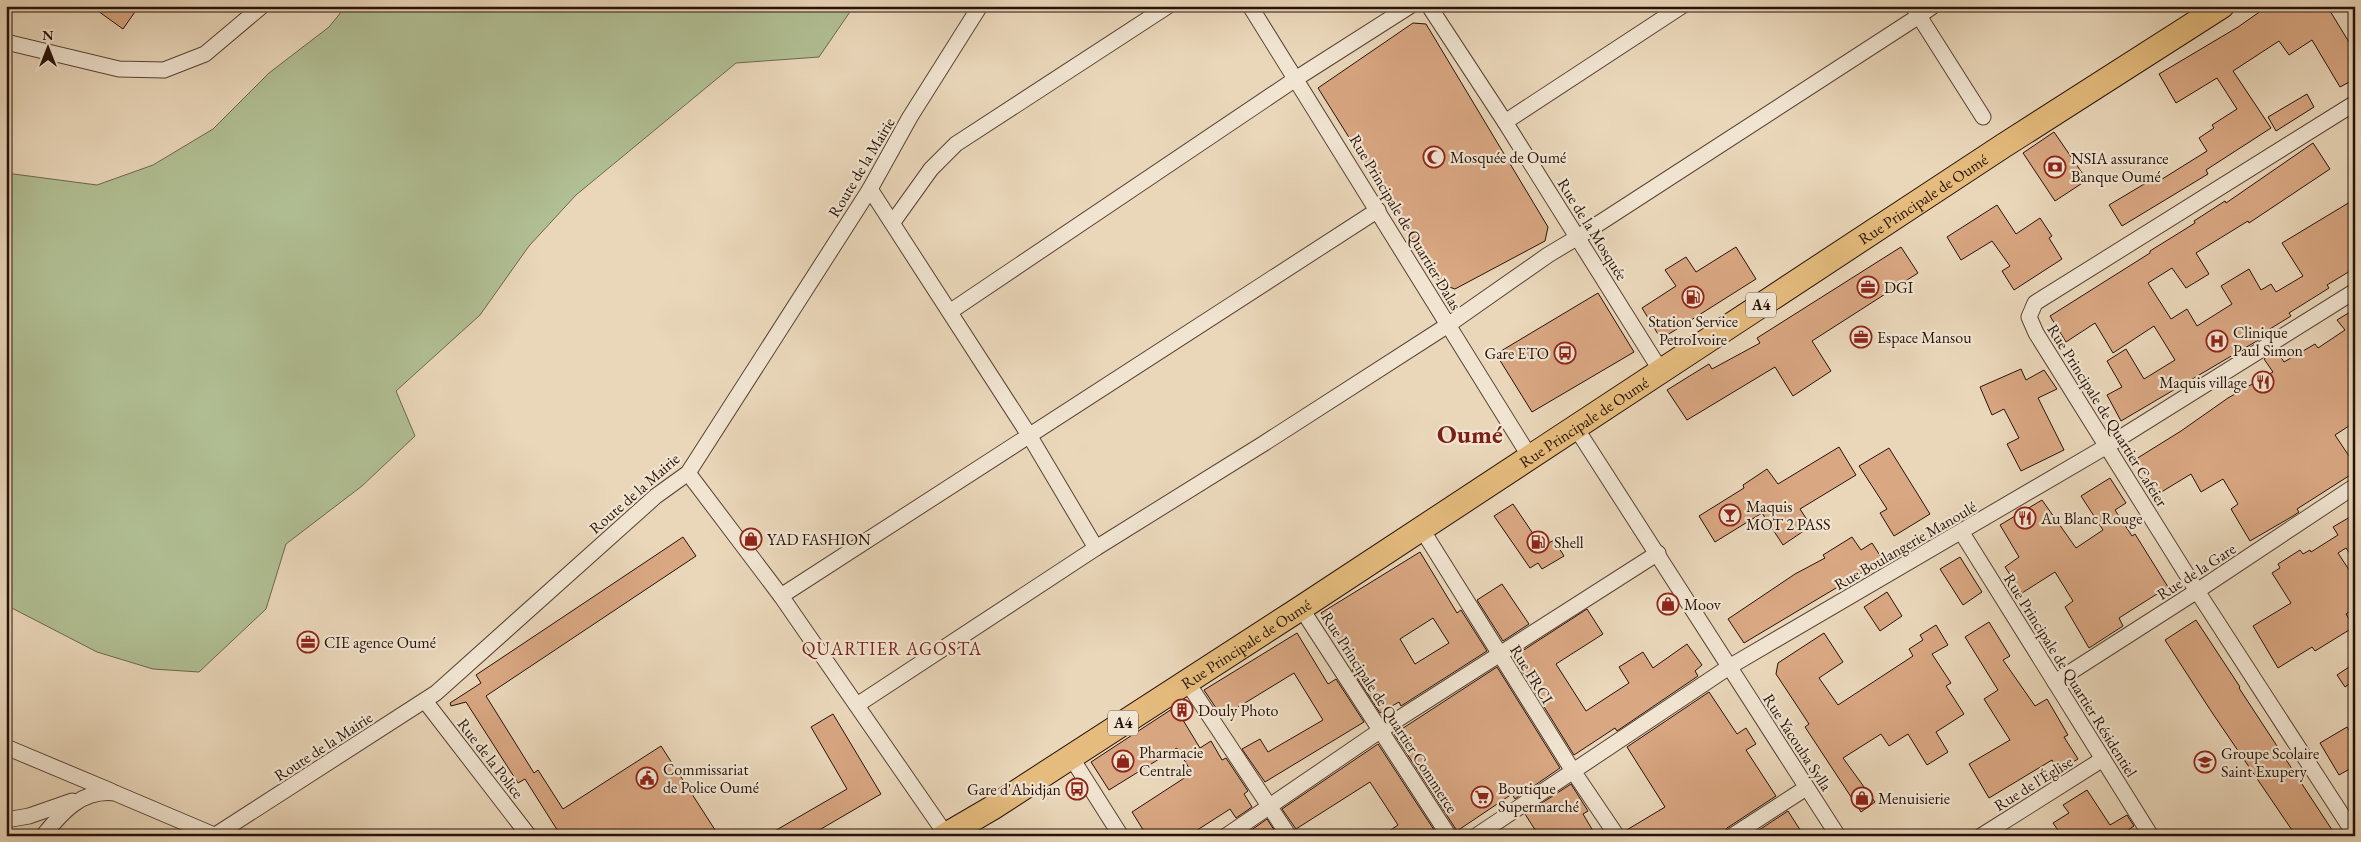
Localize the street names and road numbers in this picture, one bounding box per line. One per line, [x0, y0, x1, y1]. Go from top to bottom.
street label: Route de la Mairie [823, 113, 900, 221]
street label: Rue Principale de Quartier Dalas [1345, 131, 1466, 314]
street label: Rue Principale de Oumé [1854, 149, 1992, 249]
street label: Rue de la Mosquée [1553, 174, 1632, 284]
road number: A4 [1746, 292, 1776, 318]
street label: Rue Principale de Quartier Cafeier [2043, 320, 2173, 511]
street label: Rue Principale de Oumé [1515, 372, 1653, 473]
street label: Route de la Mairie [585, 448, 684, 538]
street label: Rue Boulangerie Manoulé [1830, 496, 1980, 595]
street label: Rue de la Gare [2153, 538, 2240, 605]
street label: Rue Principale de Quartier Résidentiel [1999, 570, 2142, 781]
street label: Rue Principale de Oumé [1177, 594, 1315, 694]
street label: Rue Principale de Quartier Commerce [1317, 608, 1463, 817]
street label: Rue FRCI [1505, 641, 1558, 708]
street label: Rue Yacouba Sylla [1758, 690, 1837, 795]
street label: Route de la Mairie [270, 707, 376, 786]
road number: A4 [1108, 710, 1138, 736]
street label: Rue de la Police [453, 714, 528, 803]
street label: Rue de l'Église [1990, 751, 2077, 816]

